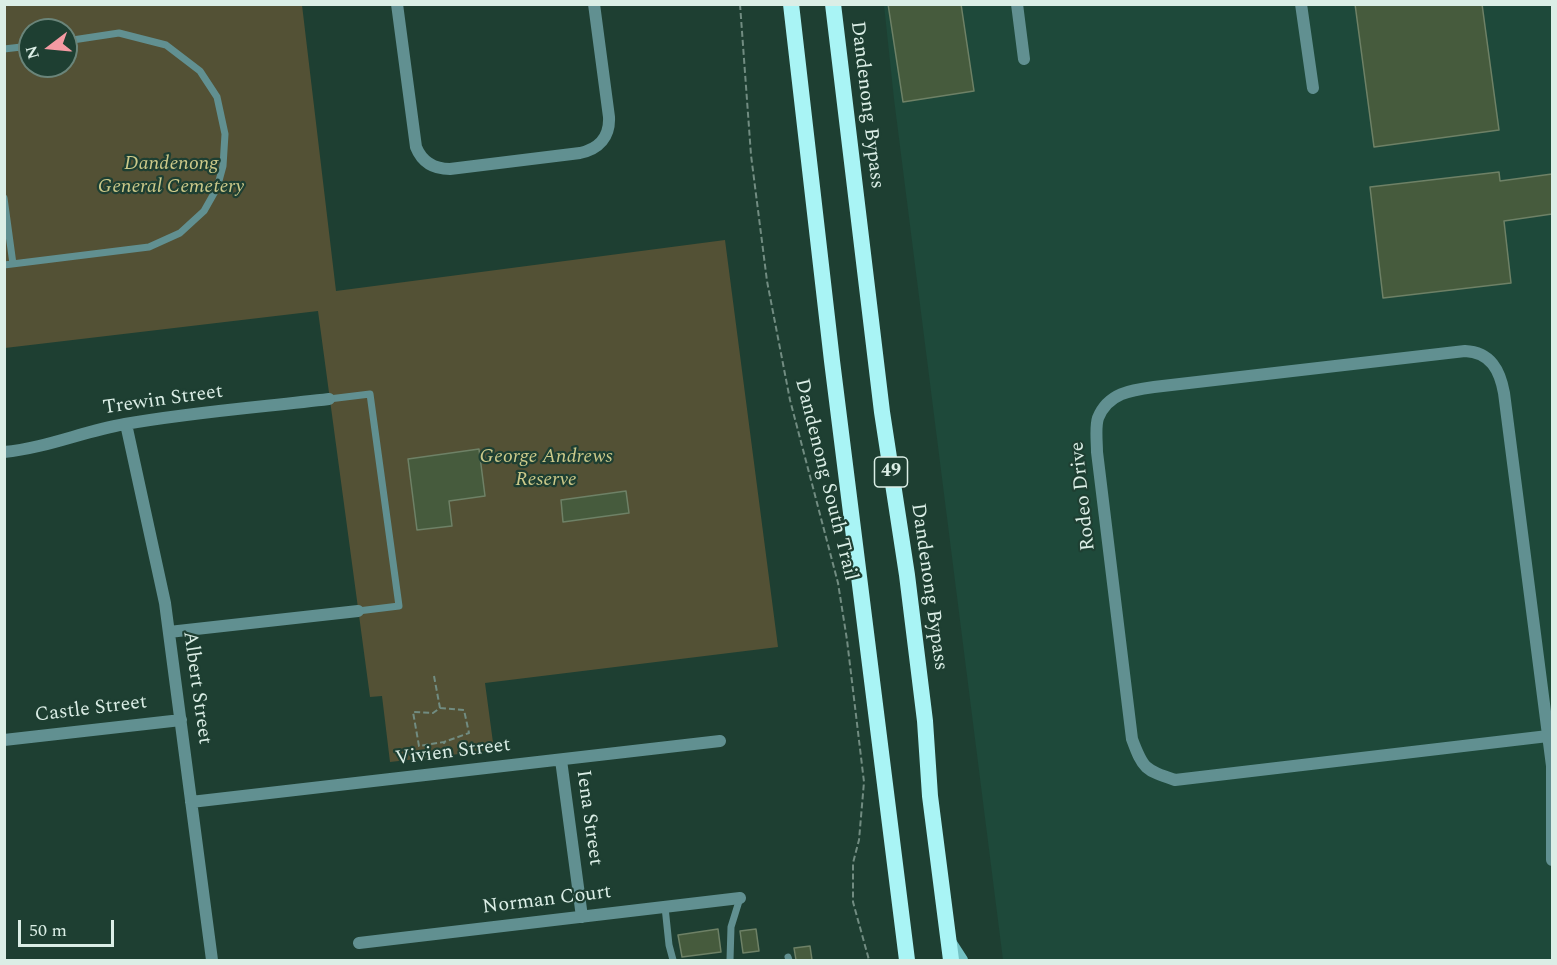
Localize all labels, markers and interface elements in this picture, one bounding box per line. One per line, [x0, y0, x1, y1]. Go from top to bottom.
north arrow [18, 18, 78, 78]
street label: Dandenong Bypass [844, 20, 888, 190]
text: N [19, 43, 46, 62]
park label: Dandenong General Cemetery [98, 153, 244, 200]
street label: Dandenong South Trail [788, 376, 862, 584]
street label: Trewin Street [101, 381, 225, 421]
street label: Rodeo Drive [1066, 440, 1102, 552]
park label: George Andrews Reserve [480, 446, 612, 493]
road number: 49 [874, 457, 908, 487]
street label: Dandenong Bypass [904, 502, 952, 672]
street label: Albert Street [176, 630, 216, 746]
street label: Castle Street [34, 691, 148, 729]
street label: Vivien Street [394, 734, 512, 772]
street label: Iena Street [569, 769, 607, 867]
street label: Norman Court [481, 881, 613, 921]
scale bar [21, 908, 117, 946]
text: 50 m [29, 917, 67, 944]

